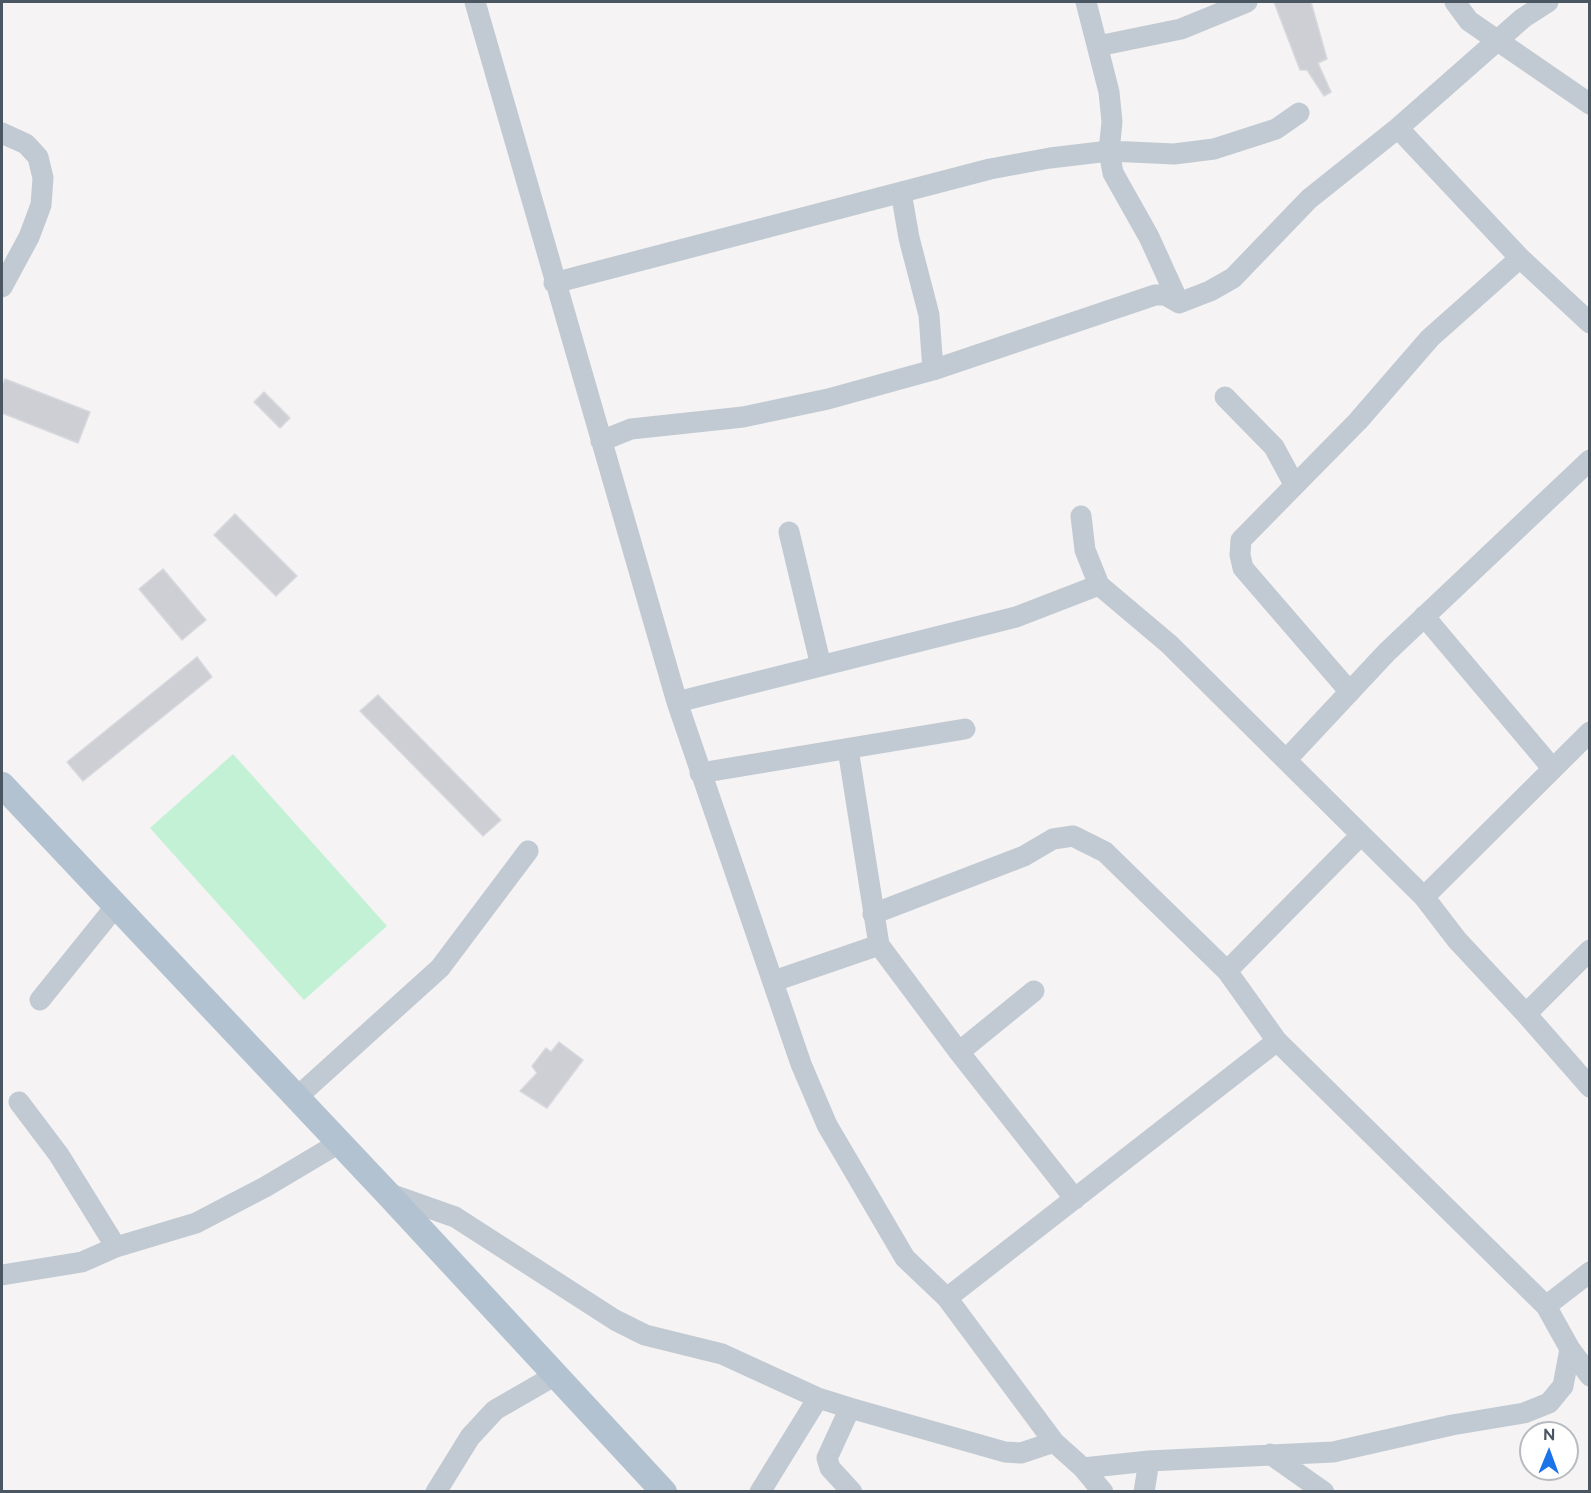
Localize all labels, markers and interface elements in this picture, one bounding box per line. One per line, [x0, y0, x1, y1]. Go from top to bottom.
north arrow [1519, 1421, 1579, 1481]
text: N [1543, 1425, 1556, 1444]

